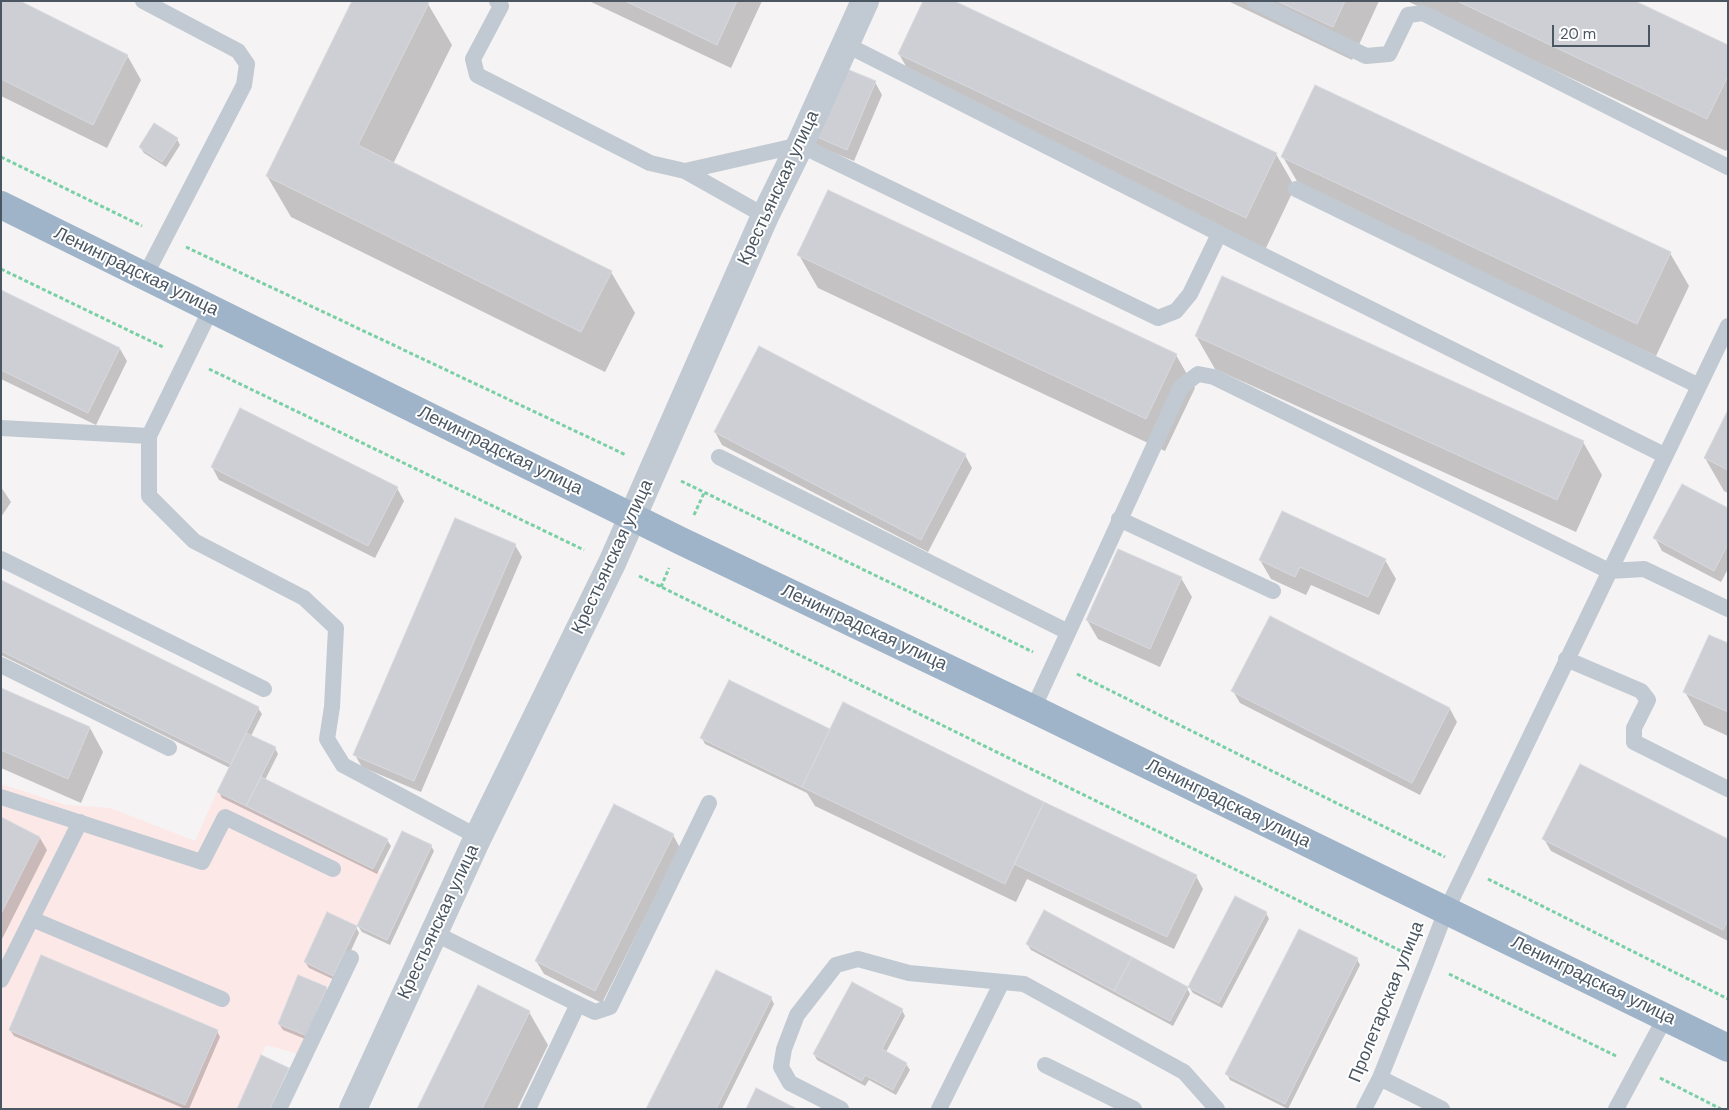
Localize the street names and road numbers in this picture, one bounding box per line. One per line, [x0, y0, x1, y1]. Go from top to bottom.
street label: Крестьянская улица [734, 107, 824, 269]
street label: Ленинградская улица [50, 223, 222, 321]
street label: Ленинградская улица [414, 402, 586, 500]
street label: Крестьянская улица [568, 476, 658, 638]
street label: Ленинградская улица [778, 580, 950, 676]
street label: Ленинградская улица [1142, 755, 1314, 853]
street label: Крестьянская улица [394, 841, 484, 1003]
street label: Пролетарская улица [1345, 918, 1429, 1086]
street label: Ленинградская улица [1507, 932, 1679, 1030]

